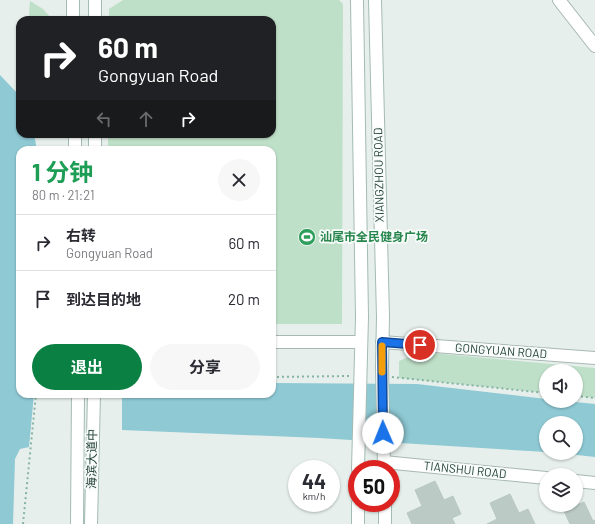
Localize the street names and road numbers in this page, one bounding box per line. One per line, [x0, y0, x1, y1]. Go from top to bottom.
street label: XIANGZHOU ROAD [370, 128, 386, 222]
street label: GONGYUAN ROAD [455, 340, 547, 360]
street label: 海滨大道中 [83, 429, 99, 489]
street label: TIANSHUI ROAD [423, 458, 507, 480]

